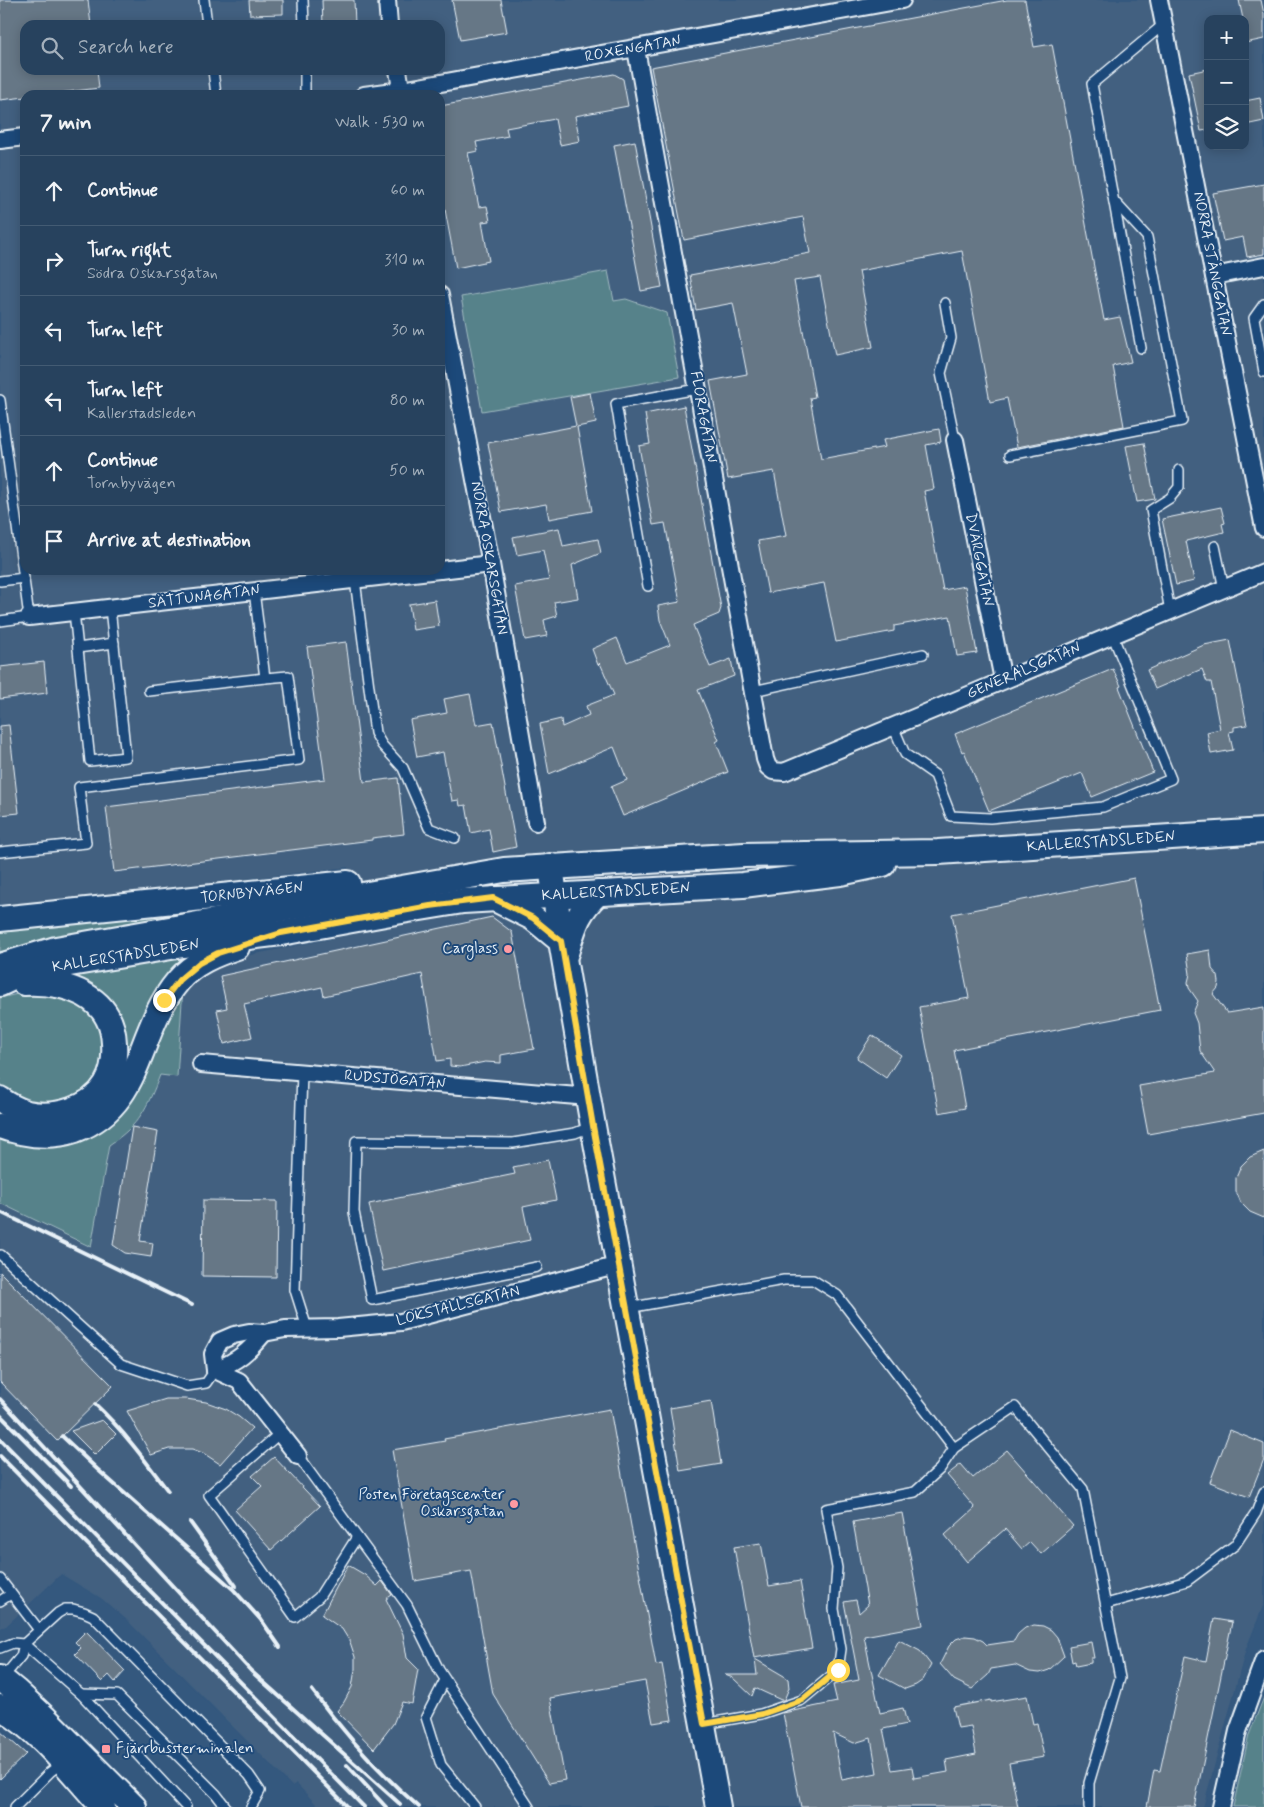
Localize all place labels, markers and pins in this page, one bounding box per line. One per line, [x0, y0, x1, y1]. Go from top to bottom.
place label: Carglass [442, 939, 498, 960]
marker: Carglass [502, 943, 514, 955]
place label: Posten Företagscenter Oskarsgatan [359, 1485, 505, 1523]
marker: Posten Företagscenter Oskarsgatan [508, 1498, 520, 1510]
place label: Fjärrbussterminalen [116, 1739, 254, 1759]
marker: Fjärrbussterminalen [100, 1743, 112, 1755]

